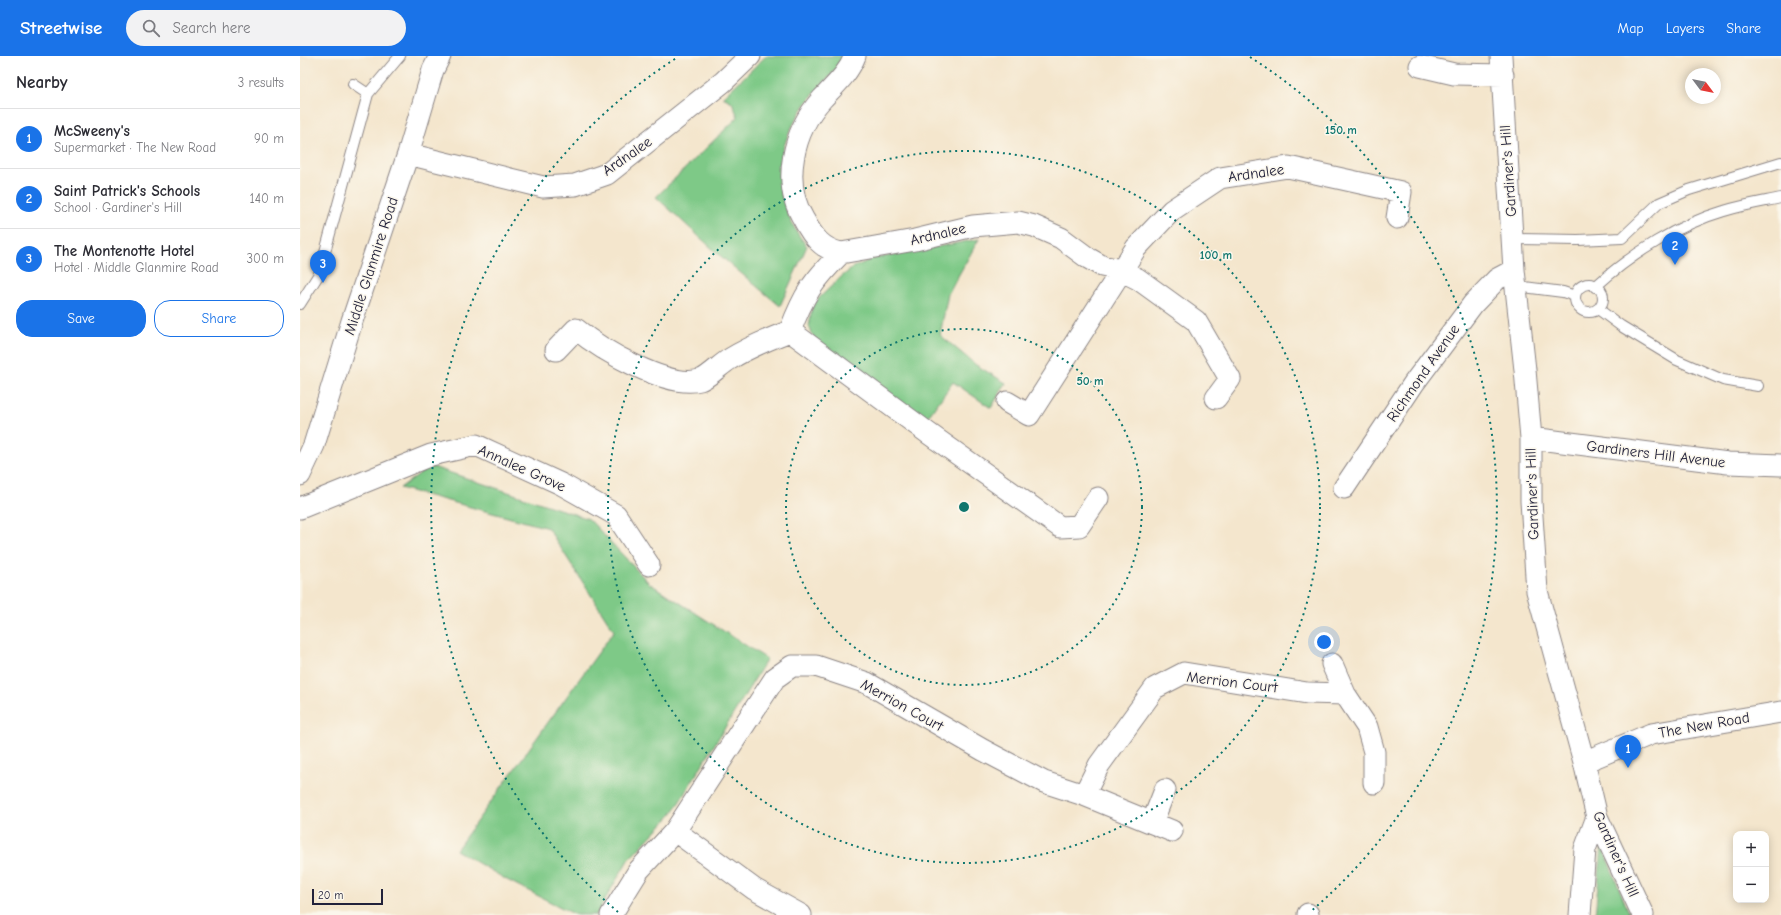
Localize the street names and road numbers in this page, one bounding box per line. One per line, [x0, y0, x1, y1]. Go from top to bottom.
street label: Gardiner's Hill [1496, 124, 1520, 218]
street label: Ardnalee [599, 132, 656, 180]
street label: Ardnalee [1227, 160, 1286, 186]
street label: Middle Glanmire Road [340, 195, 402, 337]
street label: Ardnalee [908, 219, 968, 249]
street label: Richmond Avenue [1383, 320, 1464, 425]
street label: Gardiners Hill Avenue [1585, 437, 1727, 472]
street label: Annalee Grove [475, 441, 569, 496]
street label: Gardiner's Hill [1521, 448, 1543, 540]
street label: Merrion Court [1185, 667, 1279, 697]
street label: Merrion Court [858, 675, 947, 735]
street label: The New Road [1657, 708, 1751, 742]
street label: Gardiner's Hill [1589, 808, 1643, 900]

